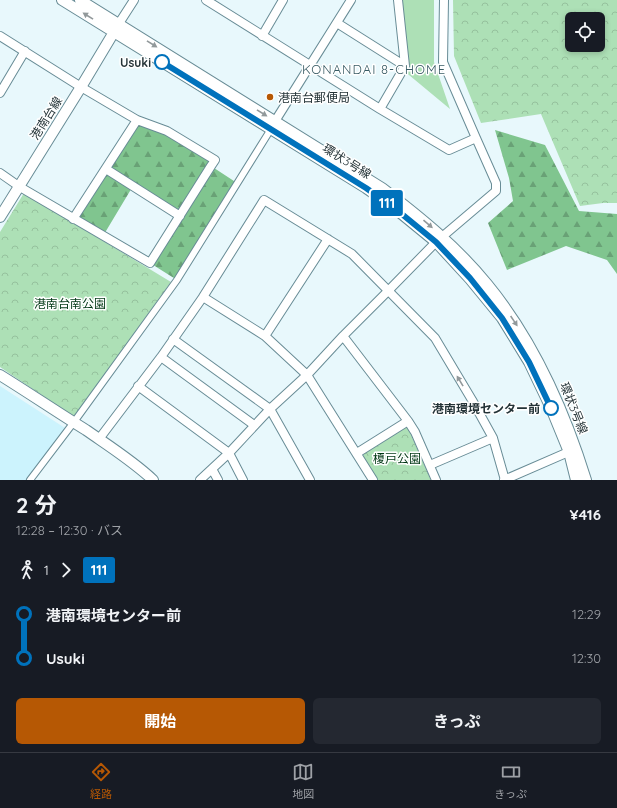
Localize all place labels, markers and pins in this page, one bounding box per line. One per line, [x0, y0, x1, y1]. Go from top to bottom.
marker: Usuki [154, 54, 170, 70]
place label: Usuki [120, 55, 151, 70]
place label: 港南台郵便局 [278, 90, 350, 105]
marker: 港南台郵便局 [265, 92, 275, 102]
marker: 港南環境センター前 [543, 400, 559, 416]
place label: 港南環境センター前 [432, 401, 540, 416]

